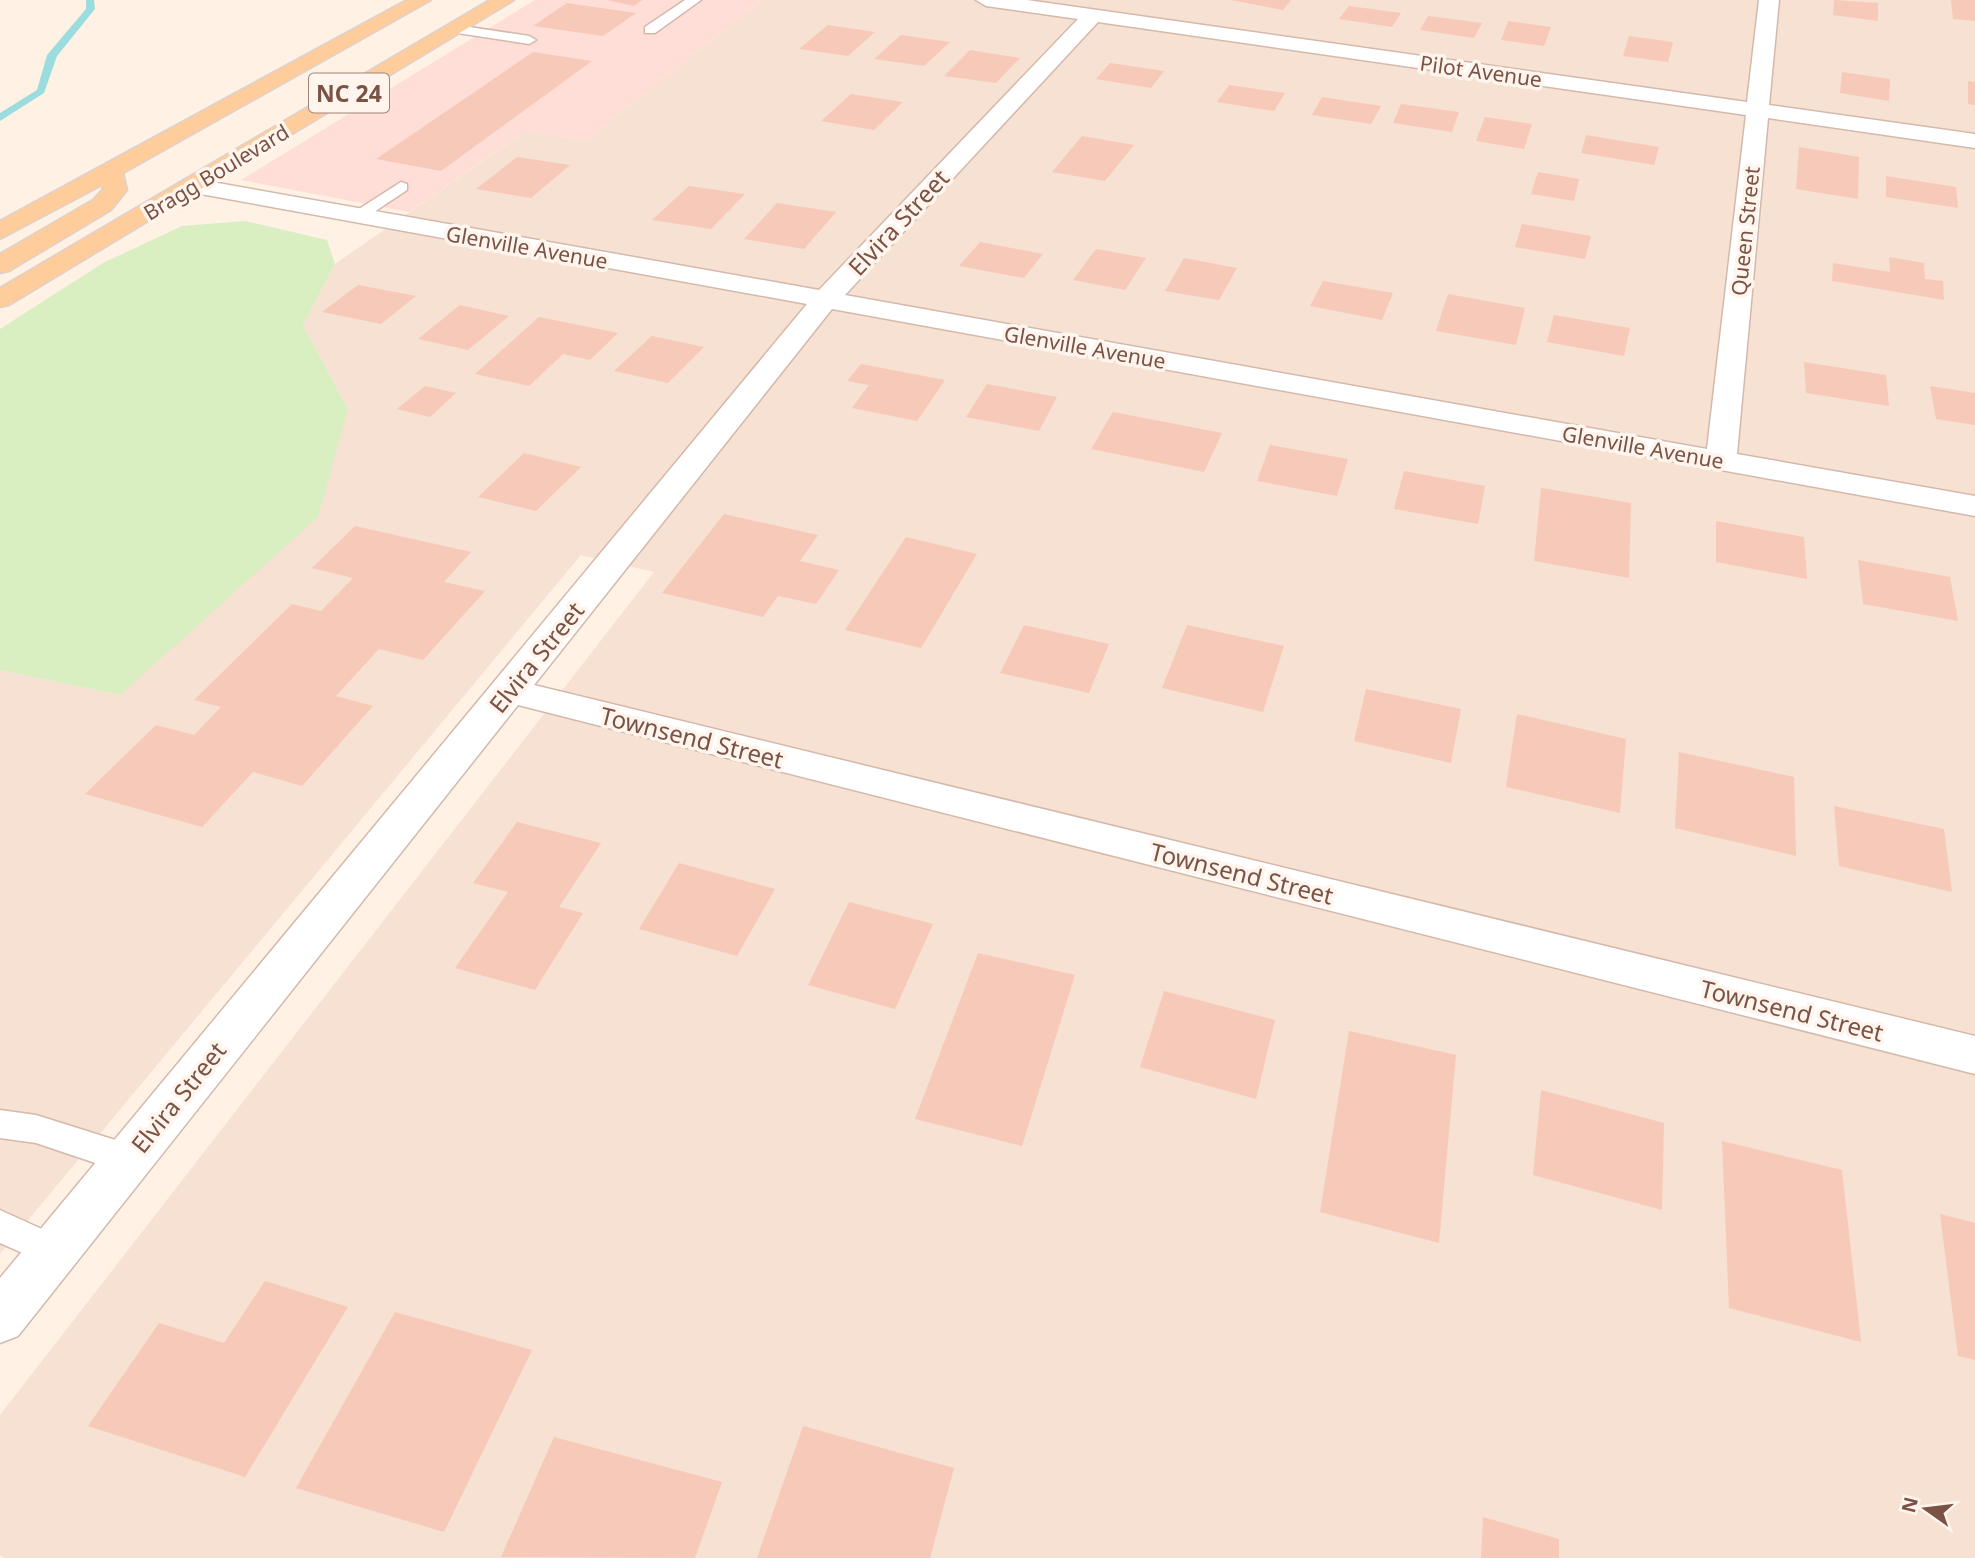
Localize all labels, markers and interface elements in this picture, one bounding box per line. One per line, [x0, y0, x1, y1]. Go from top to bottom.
street label: Pilot Avenue [1418, 49, 1544, 93]
road number: NC 24 [309, 74, 389, 113]
street label: Bragg Boulevard [138, 118, 294, 226]
street label: Elvira Street [840, 161, 956, 282]
street label: Queen Street [1724, 164, 1766, 297]
street label: Glenville Avenue [444, 219, 610, 275]
street label: Glenville Avenue [1002, 319, 1168, 375]
street label: Glenville Avenue [1560, 419, 1726, 475]
street label: Elvira Street [481, 594, 591, 719]
street label: Townsend Street [597, 698, 787, 776]
street label: Townsend Street [1147, 834, 1337, 912]
street label: Townsend Street [1697, 971, 1887, 1049]
street label: Elvira Street [123, 1034, 233, 1159]
north arrow [1891, 1474, 1961, 1544]
text: N [1895, 1494, 1924, 1516]

